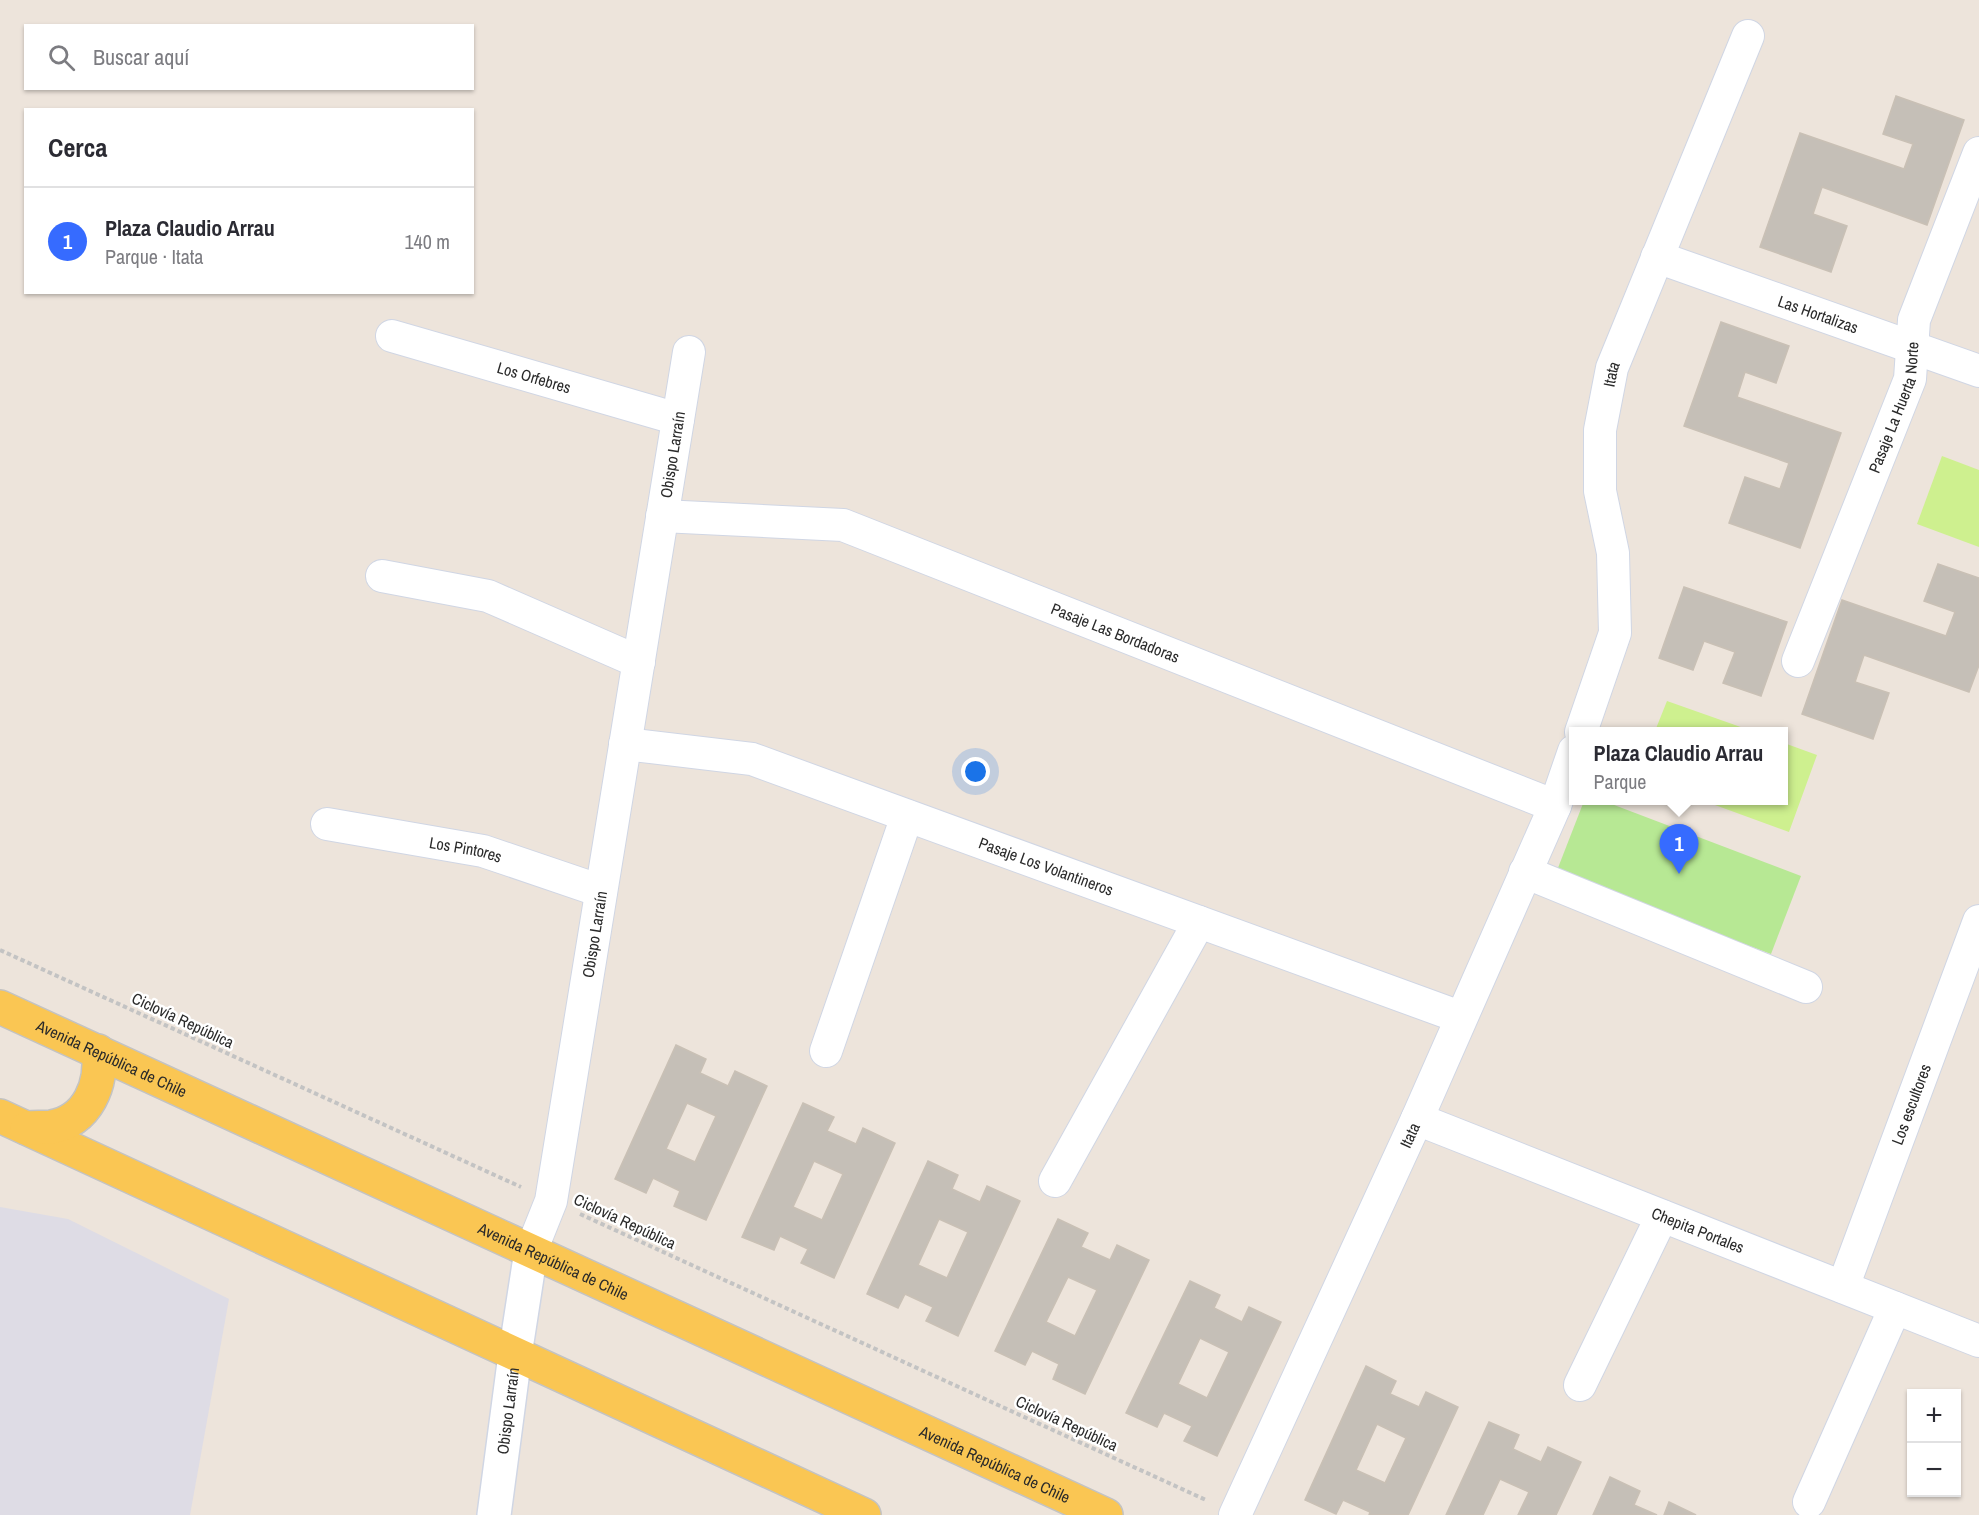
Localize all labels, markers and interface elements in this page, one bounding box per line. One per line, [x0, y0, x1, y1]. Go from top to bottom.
search box [24, 24, 474, 90]
icon: search [45, 41, 78, 74]
text: Buscar aquí [93, 42, 189, 72]
text: Cerca [48, 130, 107, 165]
text: Plaza Claudio Arrau [105, 213, 275, 243]
text: 1 [63, 228, 72, 255]
text: 140 m [404, 228, 450, 255]
text: Parque · Itata [105, 243, 203, 270]
street label: Las Hortalizas [1775, 290, 1861, 338]
street label: Pasaje La Huerta Norte [1863, 341, 1923, 476]
street label: Los Orfebres [495, 356, 574, 398]
street label: Itata [1598, 357, 1625, 389]
street label: Obispo Larraín [654, 410, 690, 500]
street label: Pasaje Las Bordadoras [1048, 597, 1183, 668]
popup [1569, 727, 1788, 805]
text: Plaza Claudio Arrau [1594, 738, 1763, 768]
your location [961, 757, 990, 786]
text: Parque [1594, 768, 1647, 795]
pin: 1 [1660, 824, 1698, 874]
street label: Los Pintores [428, 831, 505, 868]
street label: Pasaje Los Volantineros [976, 832, 1116, 901]
street label: Obispo Larraín [576, 889, 612, 979]
street label: Ciclovía República [128, 987, 238, 1054]
street label: Avenida República de Chile [32, 1014, 191, 1102]
street label: Los escultores [1886, 1061, 1936, 1148]
street label: Itata [1394, 1118, 1425, 1151]
street label: Ciclovía República [570, 1188, 680, 1255]
street label: Chepita Portales [1648, 1202, 1747, 1258]
street label: Avenida República de Chile [474, 1217, 632, 1305]
street label: Obispo Larraín [491, 1366, 524, 1456]
map controls [1907, 1389, 1961, 1497]
button: + [1907, 1389, 1961, 1443]
street label: Ciclovía República [1012, 1390, 1122, 1457]
street label: Avenida República de Chile [915, 1420, 1074, 1508]
button: − [1907, 1443, 1961, 1497]

